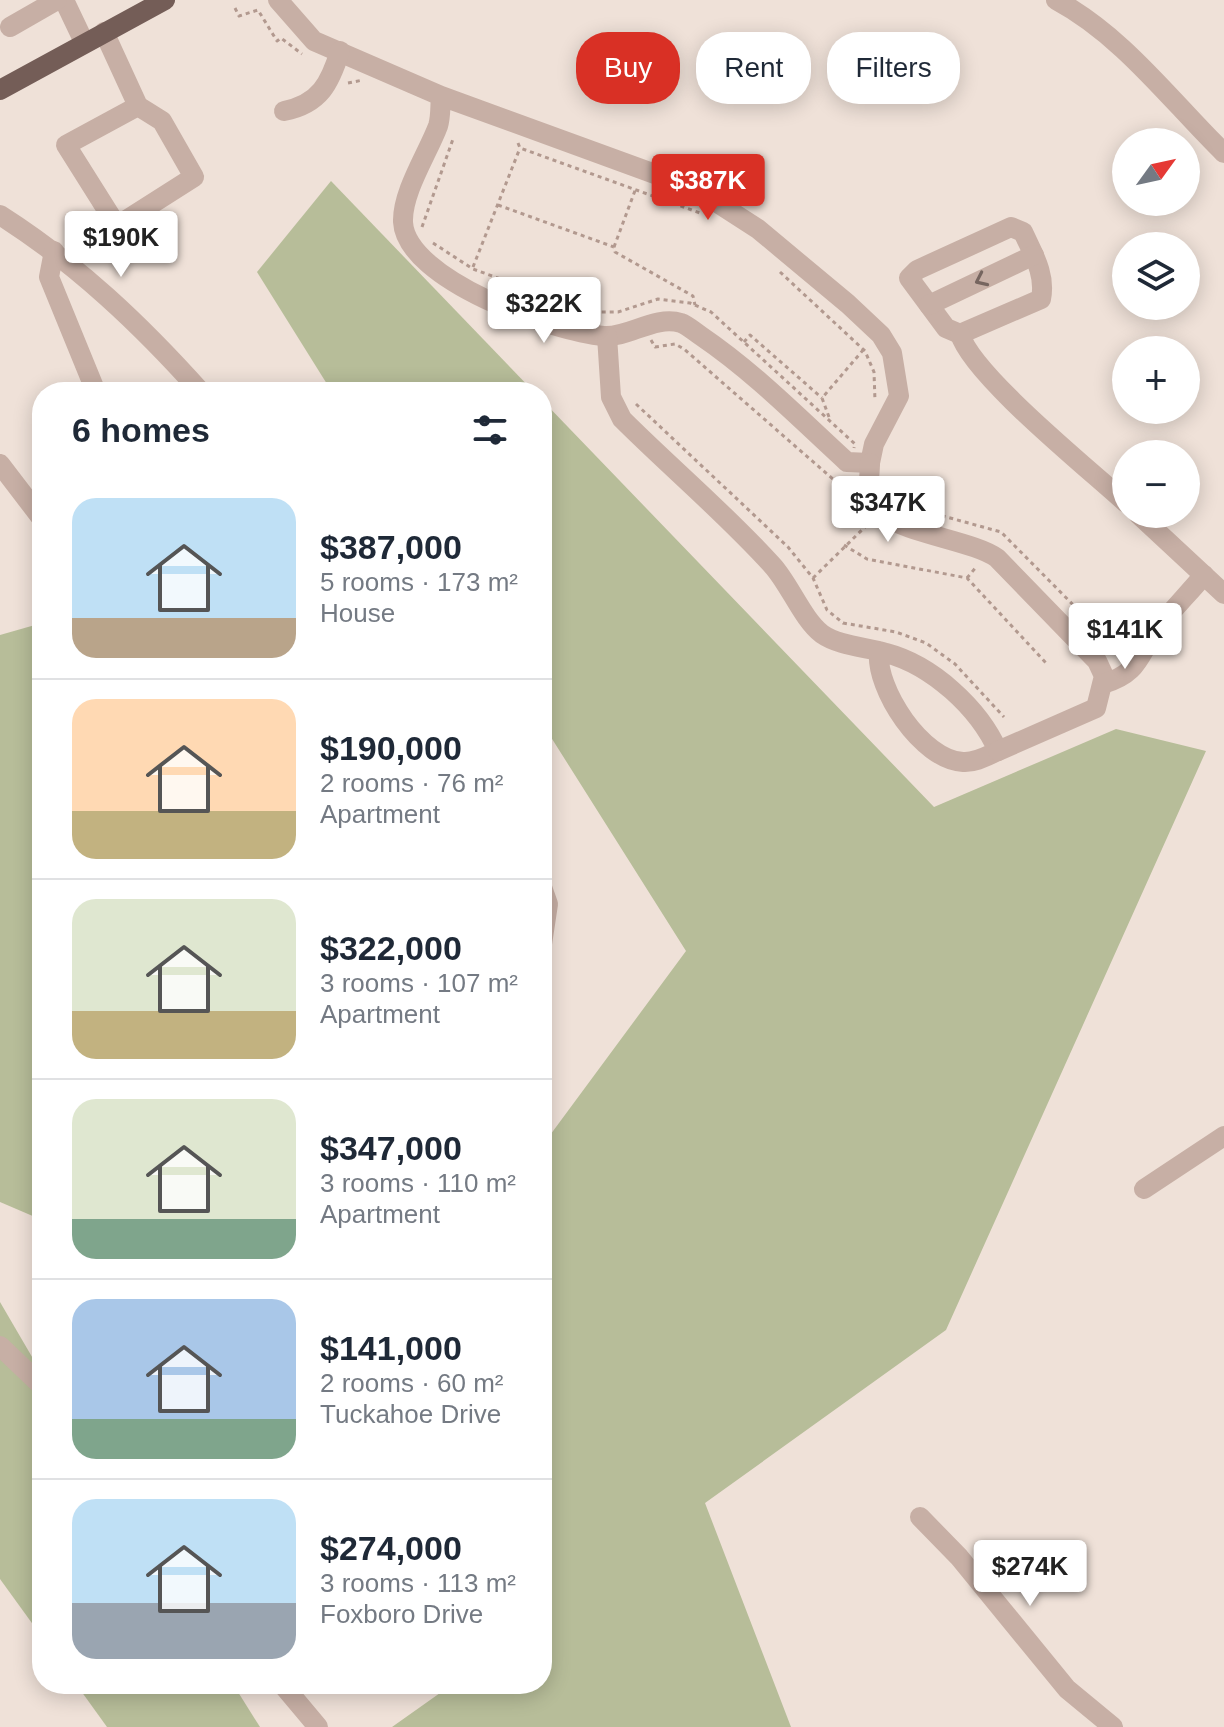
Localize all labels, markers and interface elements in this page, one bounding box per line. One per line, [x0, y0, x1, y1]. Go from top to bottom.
chip: Buy [576, 32, 680, 104]
chip: Rent [696, 32, 811, 104]
chip: Filters [827, 32, 960, 104]
north arrow [1112, 128, 1200, 216]
map controls [1112, 128, 1200, 528]
pin: $387K [652, 154, 764, 222]
text: $387K [670, 165, 746, 195]
pin: $190K [65, 211, 177, 279]
text: $190K [83, 222, 159, 252]
button: layers [1112, 232, 1200, 320]
one-way arrow [975, 270, 989, 286]
pin: $322K [488, 277, 600, 345]
text: $322K [506, 288, 582, 318]
button: + [1112, 336, 1200, 424]
icon: filters [468, 408, 512, 452]
text: 6 homes [72, 411, 210, 449]
button: − [1112, 440, 1200, 528]
pin: $347K [832, 476, 944, 544]
text: $347K [850, 487, 926, 517]
text: $387,000 [320, 528, 462, 566]
icon: home [136, 530, 232, 626]
text: 5 rooms · 173 m² [320, 567, 518, 597]
text: House [320, 598, 395, 628]
pin: $141K [1069, 603, 1181, 671]
text: $141K [1087, 614, 1163, 644]
text: $190,000 [320, 729, 462, 767]
icon: home [136, 731, 232, 827]
text: 2 rooms · 76 m² [320, 768, 504, 798]
text: Apartment [320, 799, 440, 829]
text: $322,000 [320, 929, 462, 967]
icon: home [136, 931, 232, 1027]
text: 3 rooms · 107 m² [320, 968, 518, 998]
text: Apartment [320, 999, 440, 1029]
text: $347,000 [320, 1129, 462, 1167]
icon: home [136, 1131, 232, 1227]
text: 3 rooms · 110 m² [320, 1168, 516, 1198]
text: Apartment [320, 1199, 440, 1229]
text: $141,000 [320, 1329, 462, 1367]
icon: home [136, 1331, 232, 1427]
text: 2 rooms · 60 m² [320, 1368, 504, 1398]
text: Tuckahoe Drive [320, 1399, 501, 1429]
text: $274,000 [320, 1529, 462, 1567]
icon: home [136, 1531, 232, 1627]
pin: $274K [974, 1540, 1086, 1608]
text: $274K [992, 1551, 1068, 1581]
text: 3 rooms · 113 m² [320, 1568, 516, 1598]
text: Foxboro Drive [320, 1599, 483, 1629]

